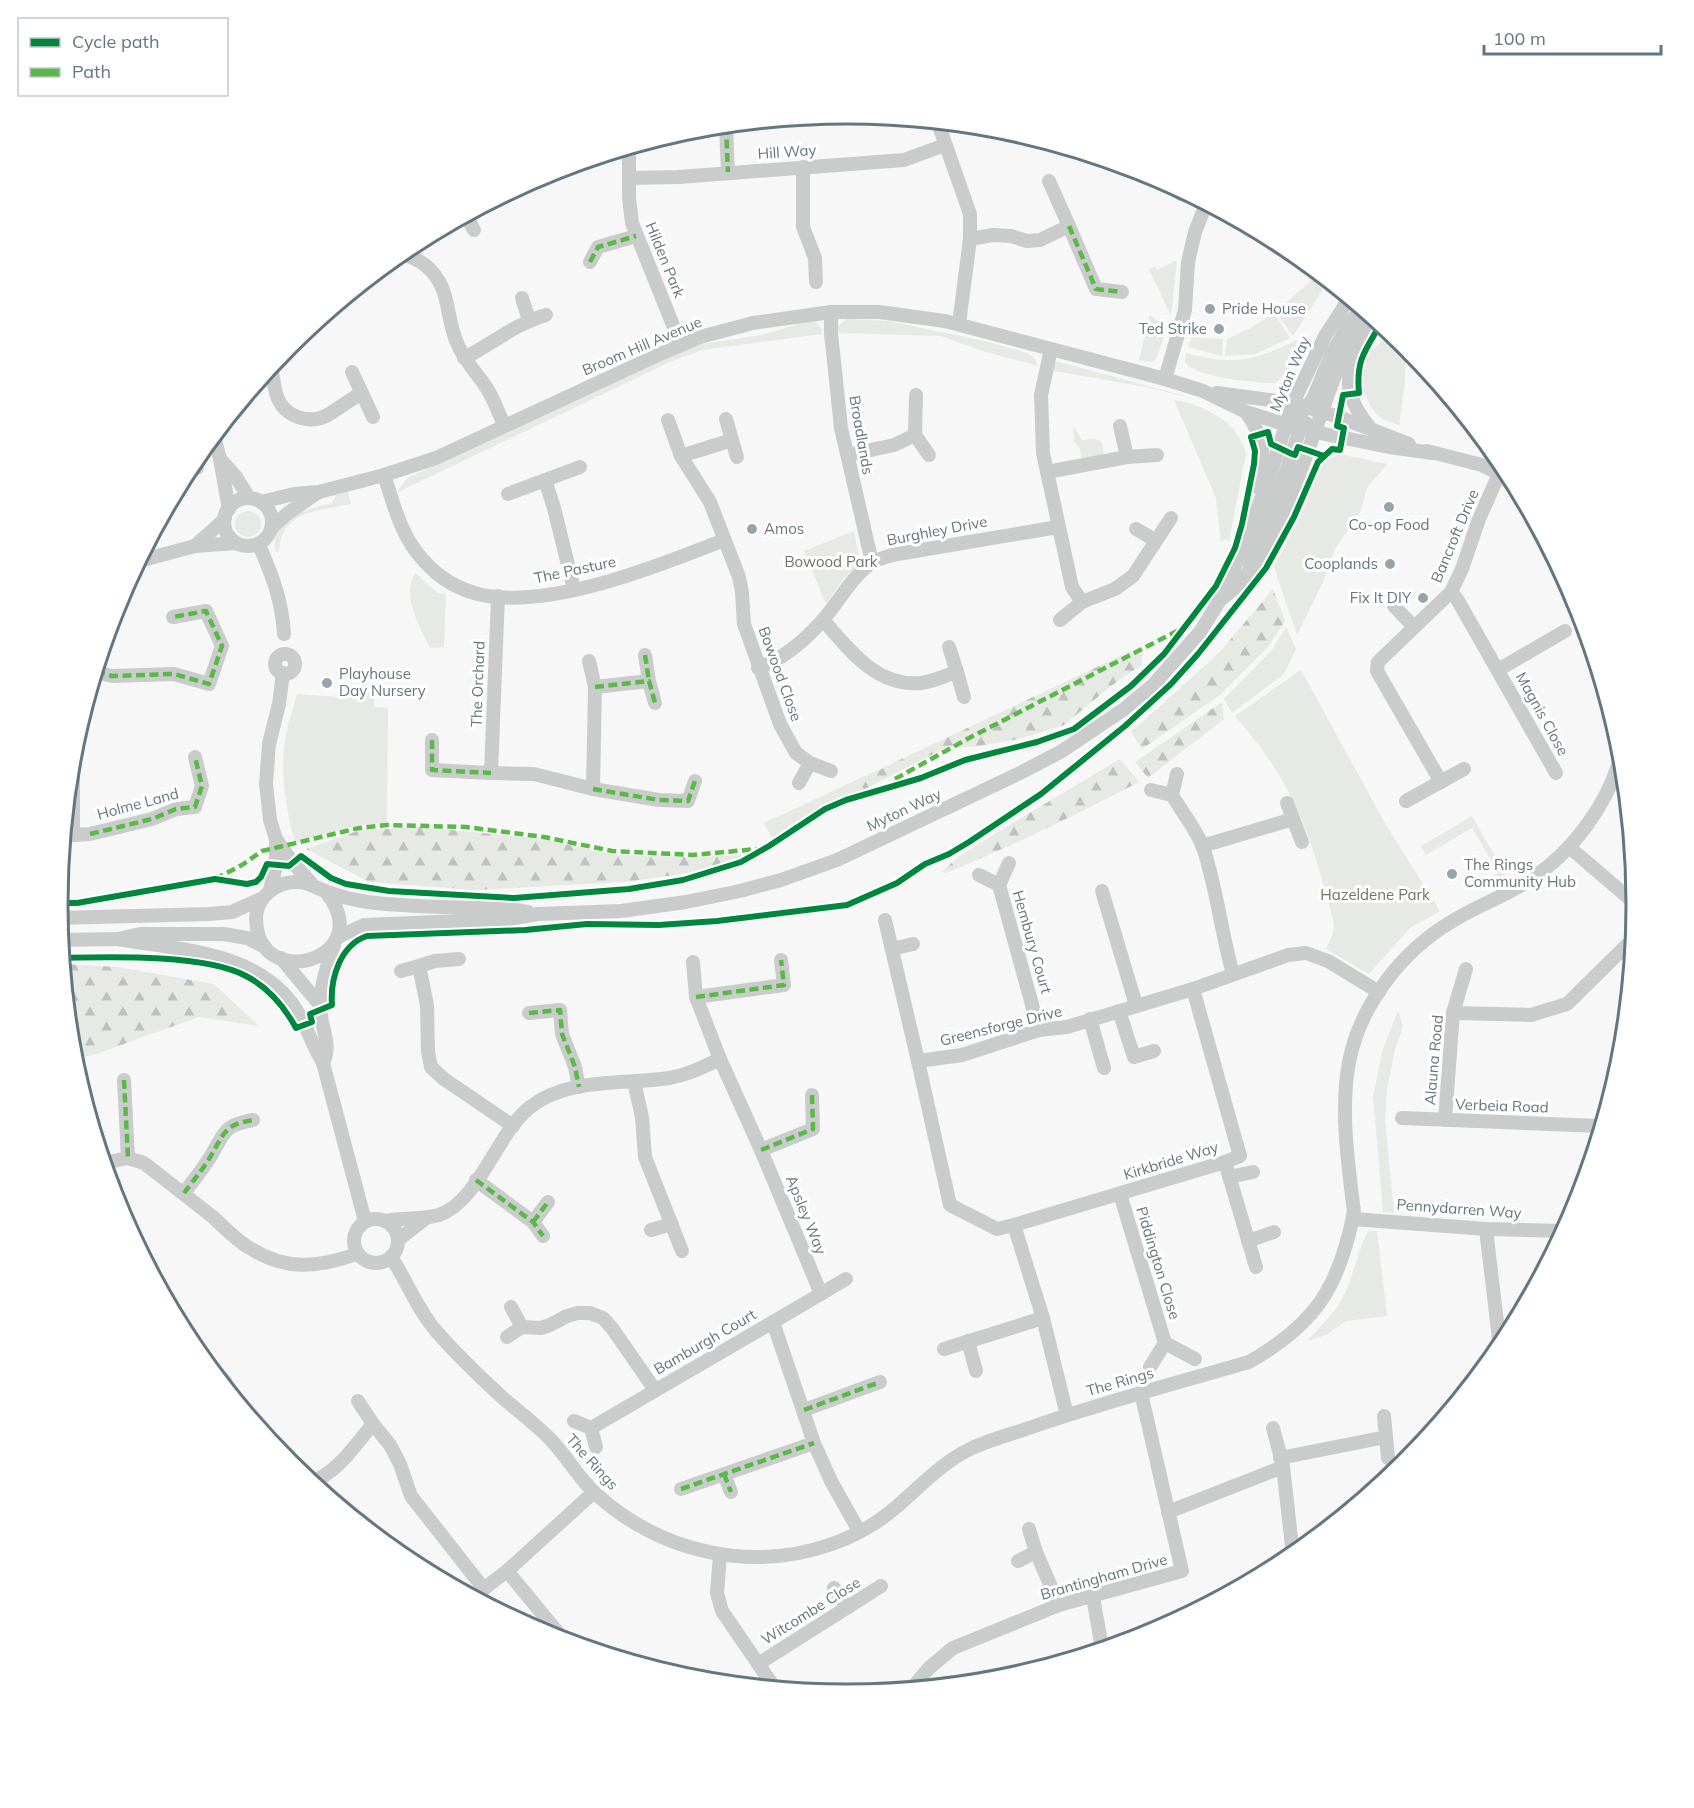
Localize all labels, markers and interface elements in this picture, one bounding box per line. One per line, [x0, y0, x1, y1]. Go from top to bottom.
legend [18, 18, 228, 96]
scale bar [1484, 18, 1661, 56]
text: 100 m [1493, 27, 1546, 50]
text: Cycle path [72, 30, 159, 53]
text: Path [72, 60, 111, 83]
street label: Hill Way [757, 140, 817, 163]
street label: Hilden Park [642, 219, 689, 301]
place label: Pride House [1222, 299, 1306, 318]
marker: Pride House [1203, 302, 1217, 316]
street label: Broom Hill Avenue [579, 312, 704, 379]
place label: Ted Strike [1139, 319, 1207, 338]
marker: Ted Strike [1212, 322, 1226, 336]
street label: Myton Way [1265, 333, 1314, 414]
street label: Broadlands [845, 394, 878, 476]
street label: Bancroft Drive [1426, 486, 1483, 585]
marker: Co-op Food [1382, 500, 1396, 514]
street label: Burghley Drive [885, 511, 989, 550]
place label: Co-op Food [1349, 515, 1429, 534]
place label: Amos [764, 519, 804, 538]
marker: Amos [745, 522, 759, 536]
street label: The Pasture [532, 552, 618, 587]
park label: Bowood Park [784, 552, 878, 571]
place label: Cooplands [1304, 554, 1378, 573]
marker: Cooplands [1383, 557, 1397, 571]
place label: Fix It DIY [1350, 588, 1412, 607]
marker: Fix It DIY [1416, 591, 1430, 605]
street label: Bowood Close [755, 624, 806, 724]
street label: The Orchard [466, 640, 489, 727]
place label: Playhouse Day Nursery [339, 664, 426, 700]
street label: Magnis Close [1512, 669, 1573, 759]
marker: Playhouse Day Nursery [320, 676, 334, 690]
street label: Holme Land [95, 783, 181, 824]
street label: Myton Way [863, 784, 944, 835]
place label: The Rings Community Hub [1464, 855, 1576, 891]
marker: The Rings Community Hub [1445, 867, 1459, 881]
park label: Hazeldene Park [1320, 885, 1430, 904]
street label: Hembury Court [1009, 888, 1056, 996]
street label: Greensforge Drive [938, 1001, 1064, 1050]
street label: Alauna Road [1420, 1014, 1447, 1106]
street label: Verbeia Road [1455, 1094, 1549, 1117]
street label: Kirkbride Way [1121, 1137, 1221, 1184]
street label: Apsley Way [782, 1172, 831, 1257]
street label: Pennydarren Way [1396, 1195, 1522, 1222]
street label: Piddington Close [1132, 1204, 1185, 1322]
street label: Bamburgh Court [650, 1305, 759, 1379]
street label: The Rings [1084, 1363, 1156, 1400]
street label: The Rings [562, 1430, 623, 1494]
street label: Brantingham Drive [1038, 1549, 1170, 1604]
street label: Witcombe Close [758, 1572, 864, 1649]

